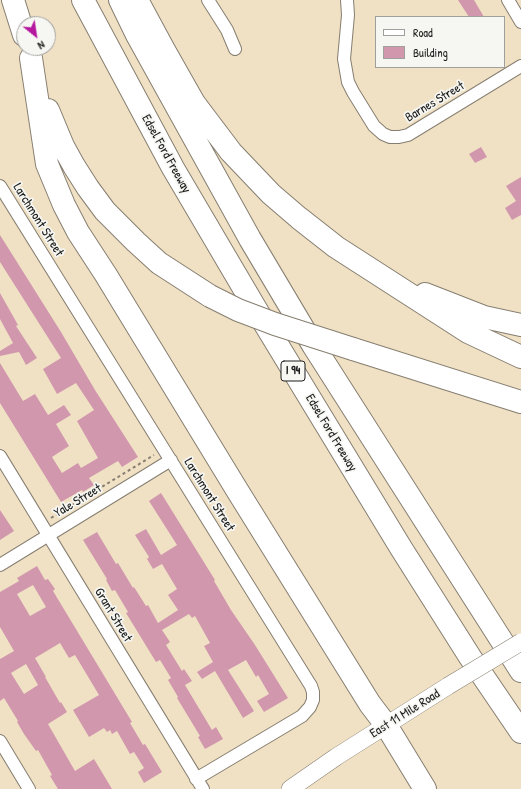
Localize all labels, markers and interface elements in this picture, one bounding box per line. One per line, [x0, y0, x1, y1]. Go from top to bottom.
north arrow [16, 16, 56, 56]
legend [375, 16, 505, 68]
text: Road [413, 24, 433, 41]
text: N [35, 38, 48, 53]
text: Building [413, 44, 448, 61]
street label: Barnes Street [403, 78, 467, 126]
street label: Edsel Ford Freeway [138, 112, 194, 196]
street label: Larchmont Street [9, 181, 67, 259]
road number: I 94 [281, 361, 305, 381]
street label: Edsel Ford Freeway [302, 391, 360, 475]
street label: Larchmont Street [180, 456, 238, 534]
street label: Yale Street [51, 481, 105, 521]
street label: Grant Street [91, 585, 135, 645]
street label: East 11 Mile Road [367, 686, 443, 742]

